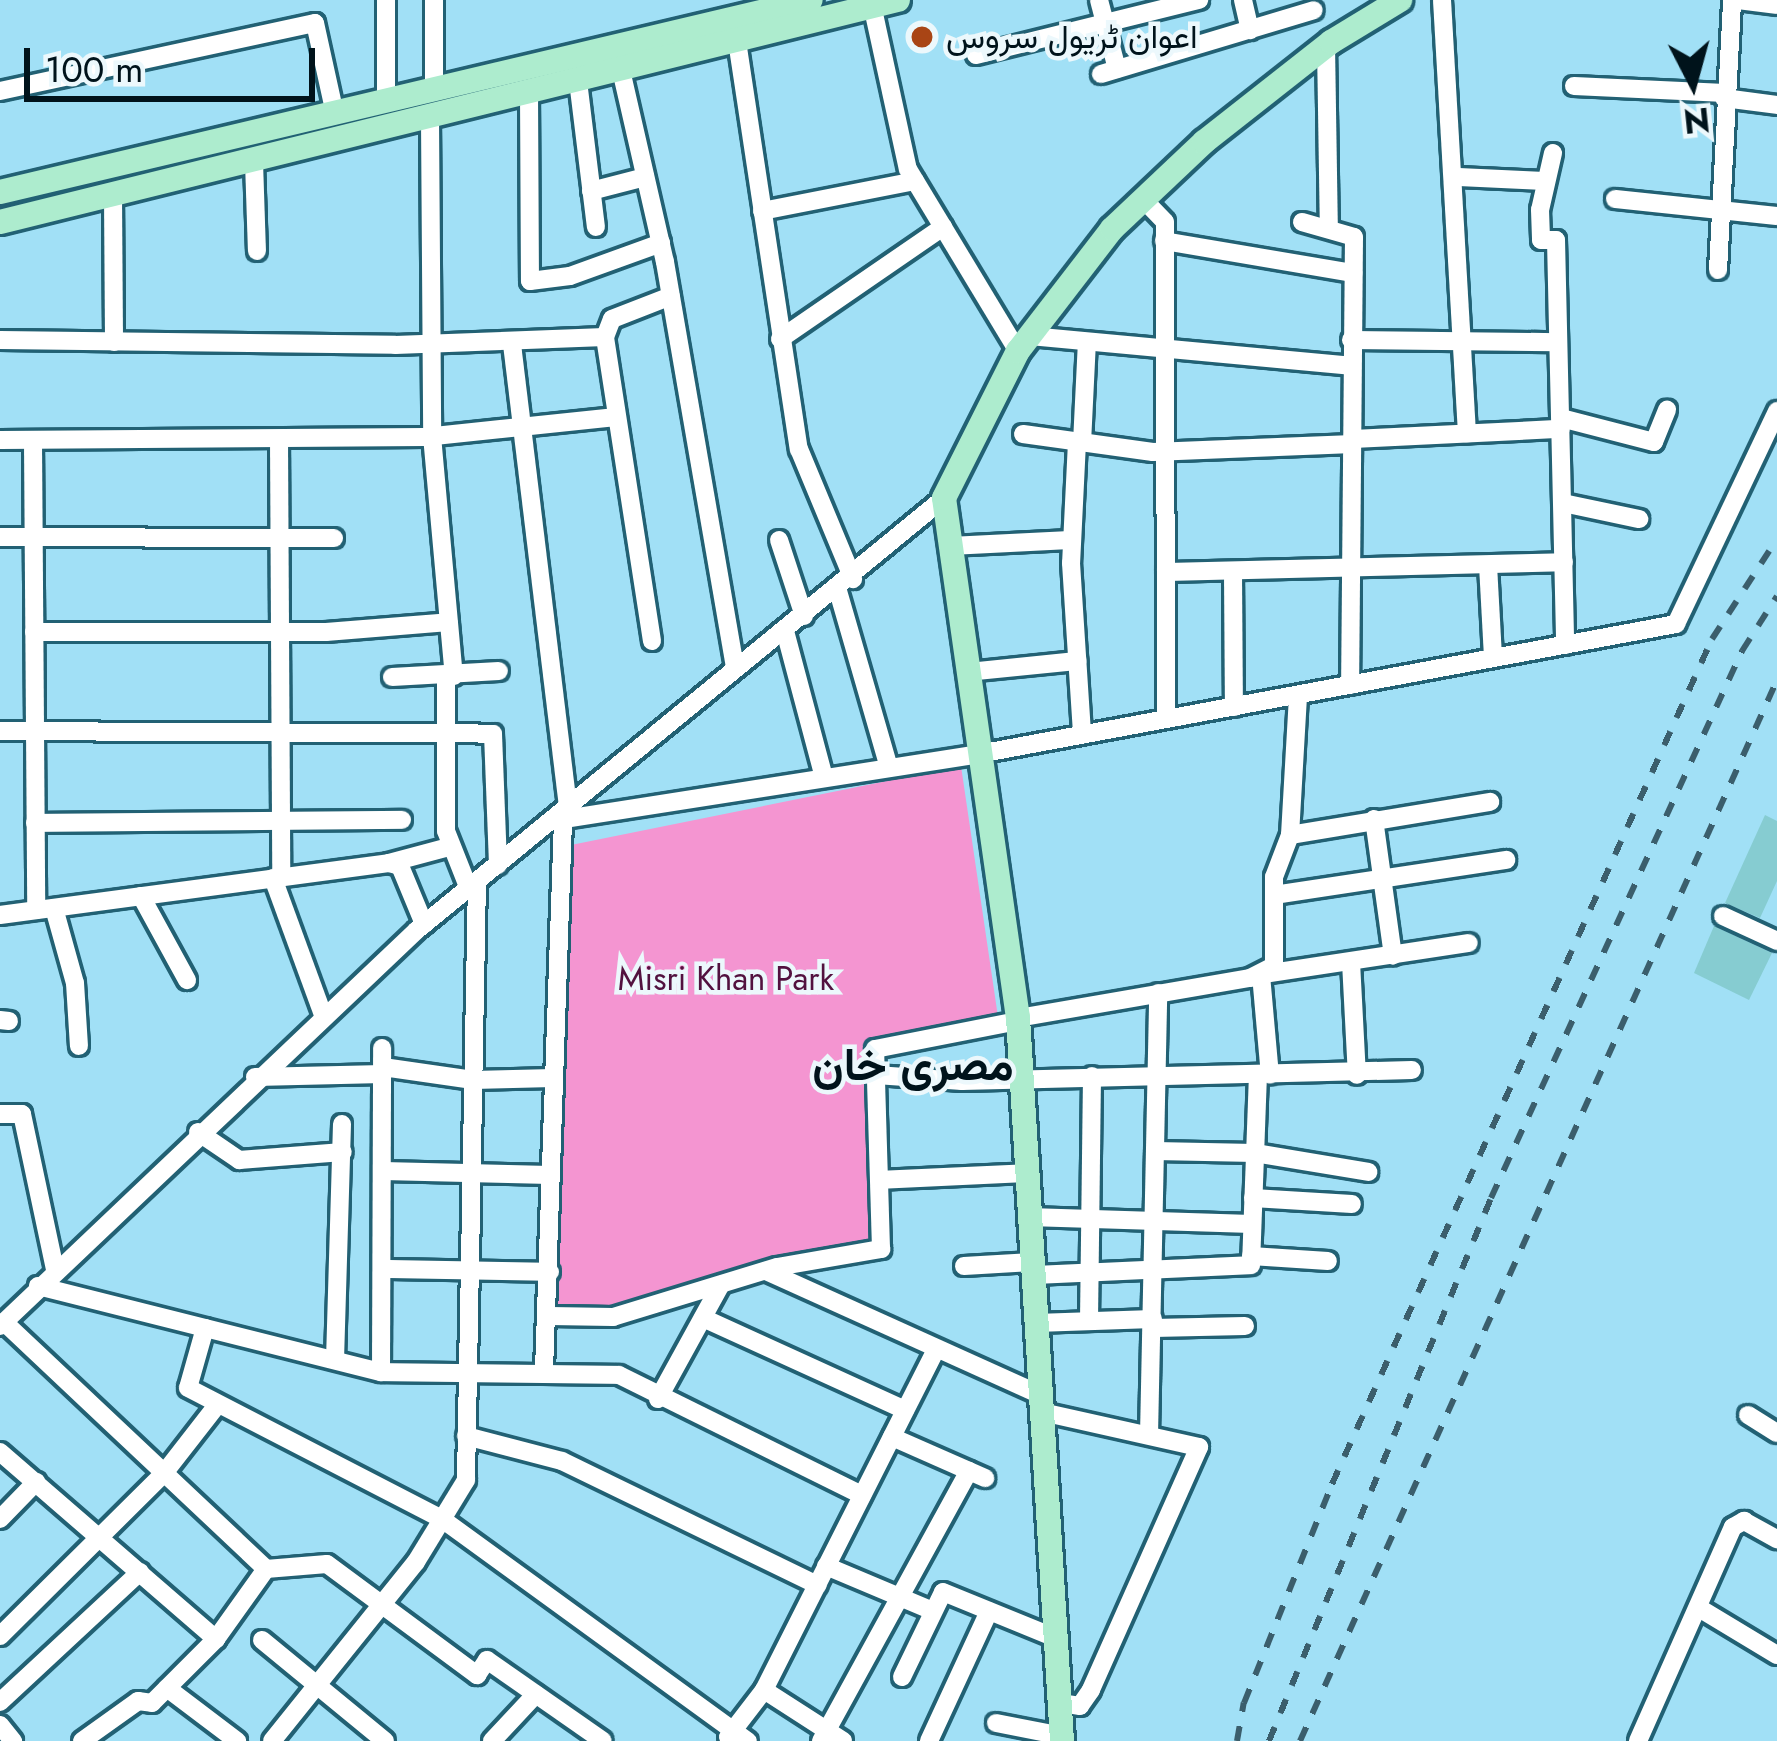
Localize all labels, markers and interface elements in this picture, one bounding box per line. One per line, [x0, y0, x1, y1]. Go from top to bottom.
place label: اعوان ٹریول سروس [946, 17, 1198, 57]
scale bar [30, 24, 321, 98]
marker: اعوان ٹریول سروس [909, 24, 935, 50]
north arrow [1633, 24, 1753, 144]
text: 100 m [45, 43, 143, 95]
text: N [1681, 96, 1712, 145]
park label: Misri Khan Park [618, 959, 834, 999]
district label: مصری خان [812, 1038, 1014, 1092]

